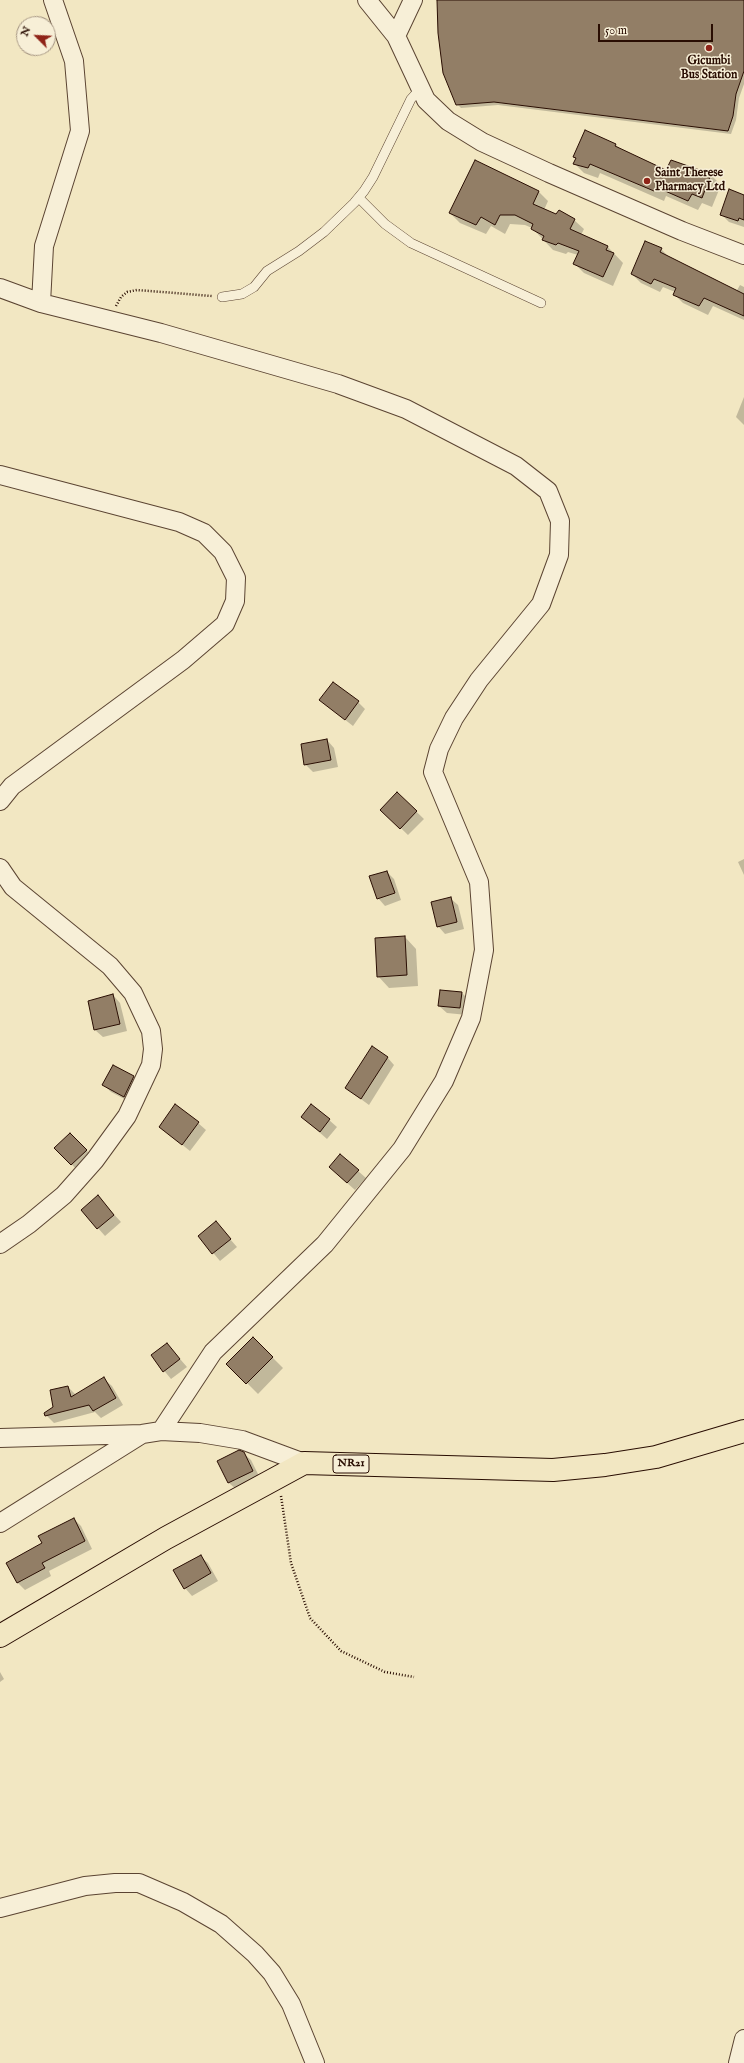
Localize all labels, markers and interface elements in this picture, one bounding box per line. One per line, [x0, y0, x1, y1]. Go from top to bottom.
north arrow [16, 16, 56, 56]
scale bar [600, 16, 715, 42]
text: 50 m [605, 23, 627, 38]
text: N [18, 24, 34, 39]
marker: Gicumbi Bus Station [704, 43, 714, 53]
place label: Gicumbi Bus Station [681, 55, 737, 83]
place label: Saint Therese Pharmacy Ltd [655, 167, 725, 195]
marker: Saint Therese Pharmacy Ltd [642, 176, 652, 186]
road number: NR21 [333, 1455, 369, 1473]

